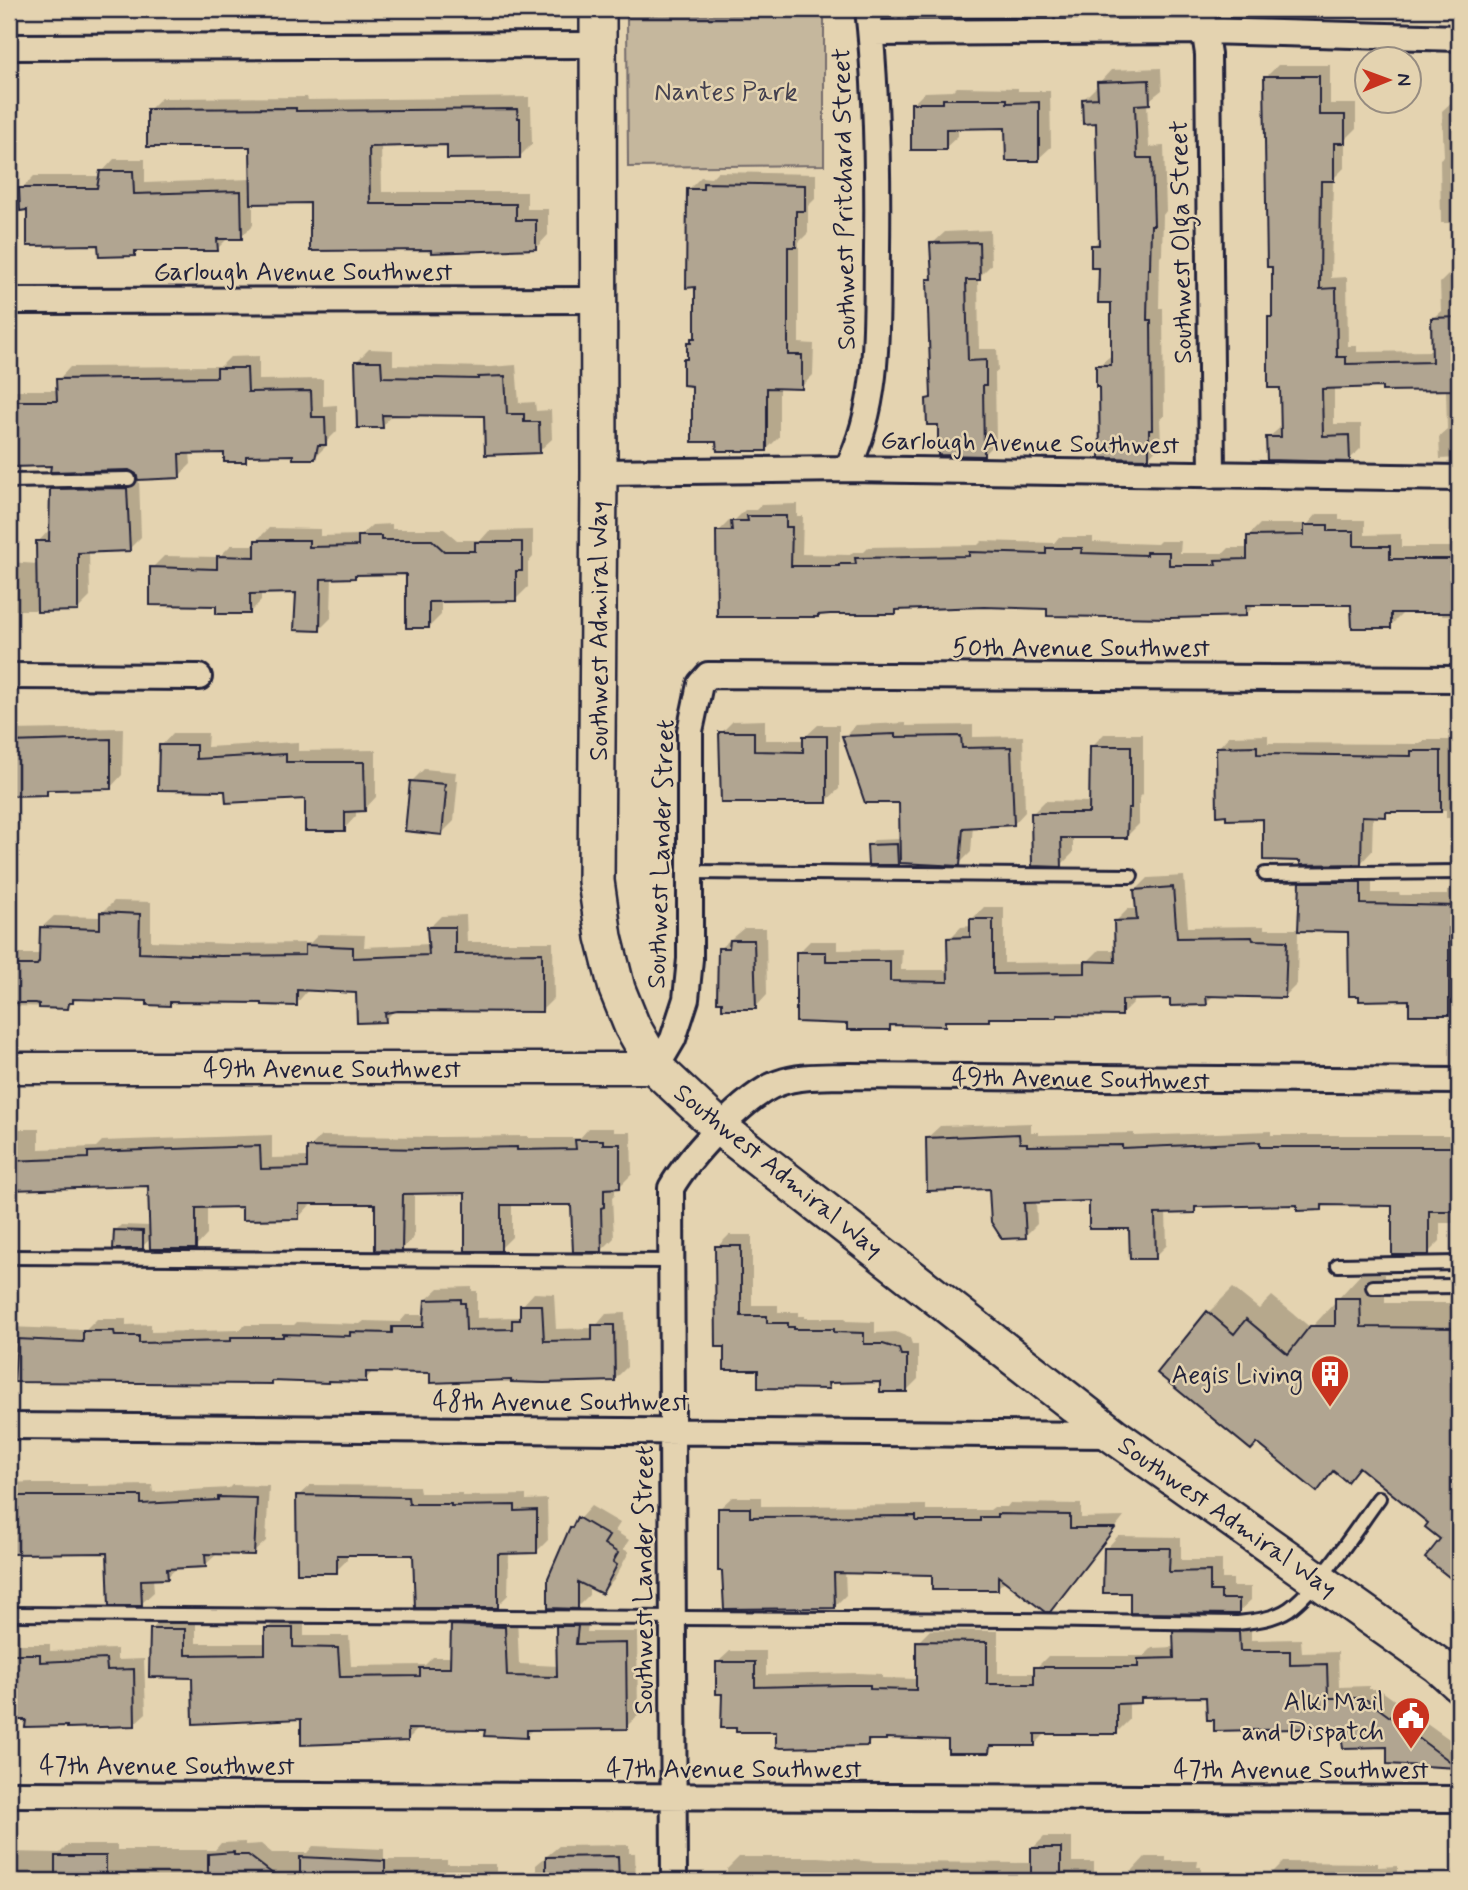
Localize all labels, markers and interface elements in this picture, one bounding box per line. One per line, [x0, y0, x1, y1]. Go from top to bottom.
north arrow [1352, 46, 1422, 116]
street label: Southwest Pritchard Street [825, 48, 865, 350]
text: N [1391, 73, 1416, 86]
park label: Nantes Park [654, 76, 798, 110]
street label: Southwest Olga Street [1163, 120, 1204, 364]
street label: Garlough Avenue Southwest [153, 256, 453, 290]
street label: Garlough Avenue Southwest [880, 424, 1180, 464]
street label: Southwest Admiral Way [583, 501, 617, 761]
street label: 50th Avenue Southwest [952, 632, 1210, 666]
street label: Southwest Lander Street [640, 719, 684, 989]
street label: 49th Avenue Southwest [203, 1053, 461, 1087]
street label: 49th Avenue Southwest [952, 1061, 1210, 1099]
street label: Southwest Admiral Way [666, 1077, 889, 1267]
building icon: Aegis Living [1309, 1353, 1351, 1408]
place label: Aegis Living [1172, 1359, 1303, 1395]
street label: 48th Avenue Southwest [433, 1386, 689, 1420]
street label: Southwest Admiral Way [1111, 1429, 1343, 1606]
street label: Southwest Lander Street [628, 1445, 662, 1715]
place label: Alki Mail and Dispatch [1241, 1686, 1384, 1750]
public building icon: Alki Mail and Dispatch [1390, 1695, 1432, 1750]
street label: 47th Avenue Southwest [39, 1750, 295, 1784]
street label: 47th Avenue Southwest [606, 1753, 862, 1787]
street label: 47th Avenue Southwest [1173, 1754, 1429, 1788]

